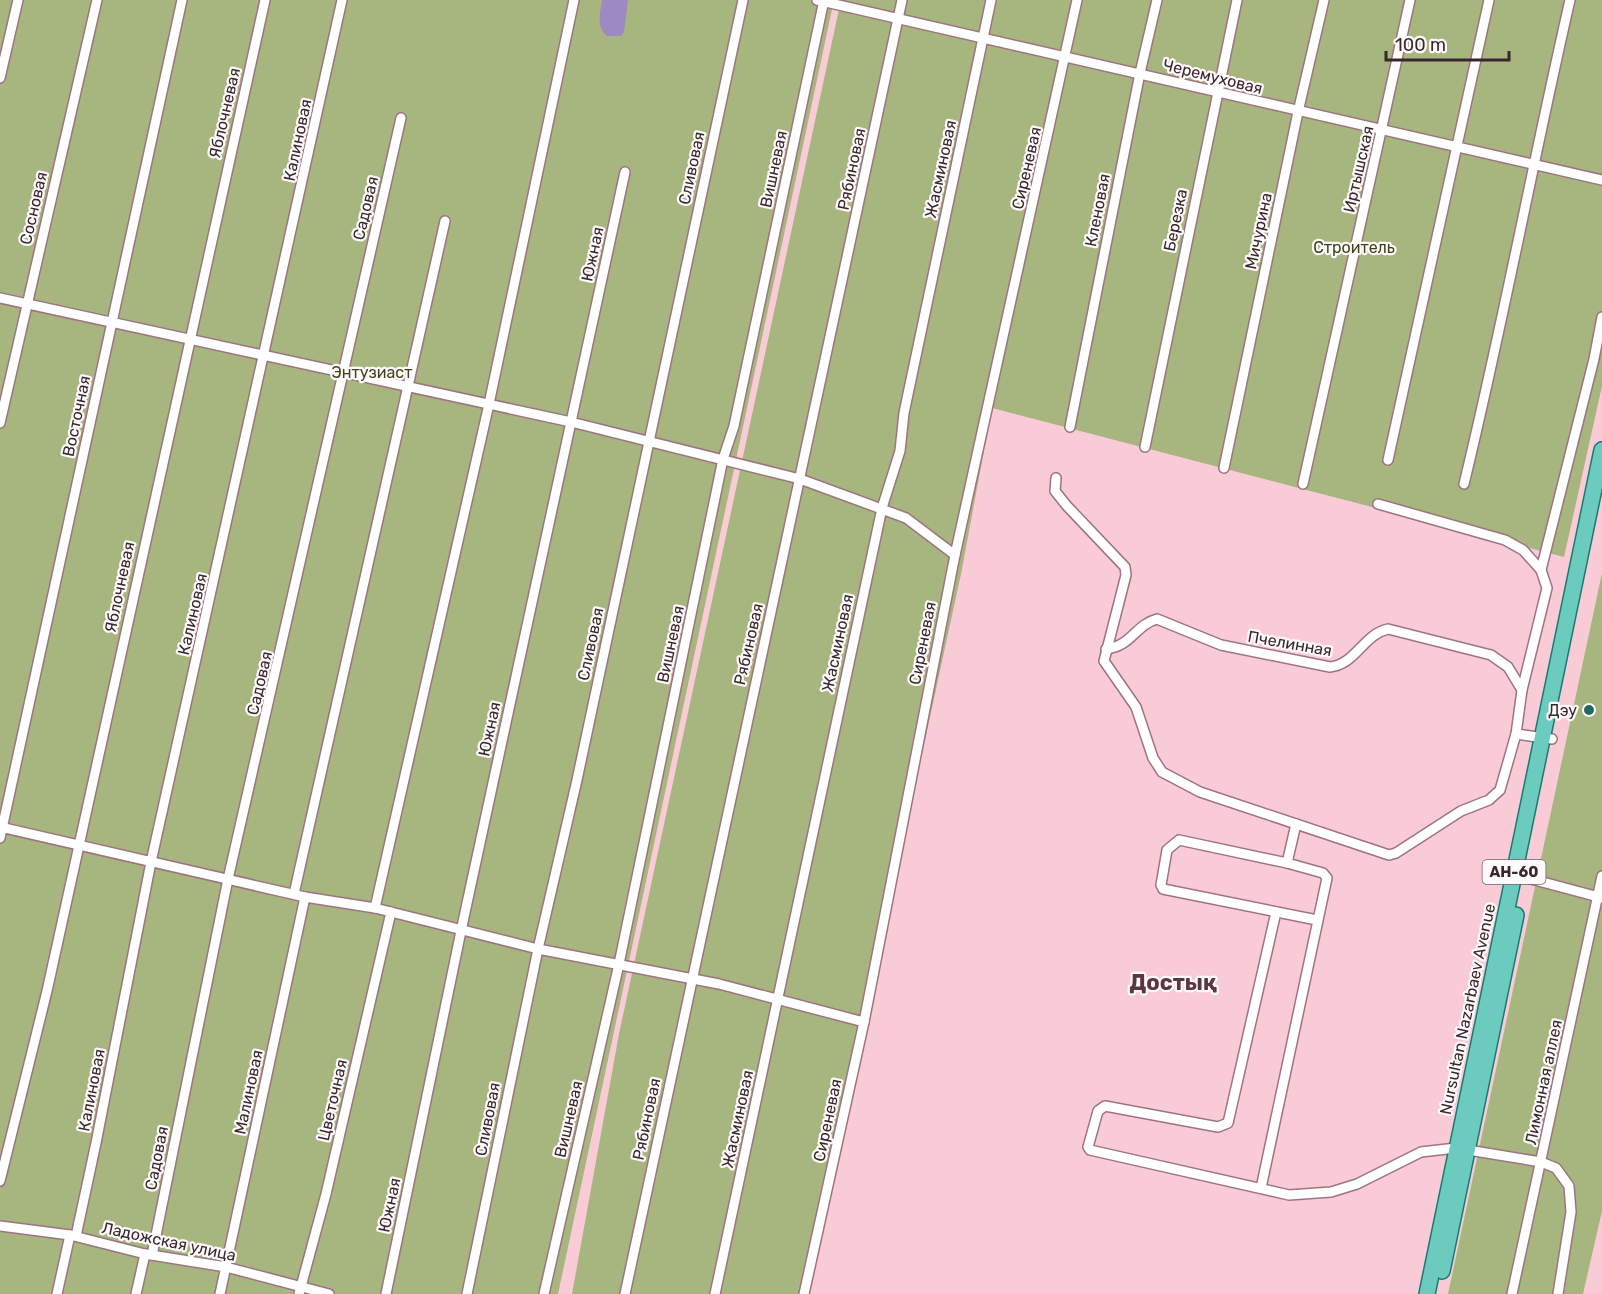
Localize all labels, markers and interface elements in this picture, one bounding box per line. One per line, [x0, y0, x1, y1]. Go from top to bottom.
scale bar [1386, 24, 1509, 62]
text: 100 m [1395, 34, 1446, 56]
street label: Черемуховая [1161, 55, 1265, 98]
street label: Яблочневая [205, 66, 244, 160]
street label: Калиновая [280, 97, 315, 183]
street label: Жасминовая [921, 118, 960, 220]
street label: Иртышская [1339, 124, 1378, 214]
street label: Сиреневая [1008, 125, 1045, 211]
street label: Рябиновая [834, 126, 869, 212]
street label: Вишневая [756, 129, 791, 209]
street label: Сливовая [674, 130, 709, 206]
street label: Сосновая [16, 170, 51, 246]
street label: Кленовая [1081, 172, 1114, 248]
street label: Садовая [349, 174, 382, 242]
street label: Березка [1160, 187, 1191, 253]
street label: Мичурина [1241, 191, 1276, 271]
street label: Южная [577, 225, 608, 283]
park label: Строитель [1313, 238, 1395, 257]
park label: Энтузиаст [332, 363, 412, 382]
street label: Восточная [59, 374, 94, 458]
street label: Яблочневая [101, 540, 138, 634]
street label: Калиновая [174, 571, 211, 657]
street label: Жасминовая [818, 592, 857, 694]
street label: Сиреневая [905, 600, 940, 686]
street label: Рябиновая [730, 601, 767, 687]
street label: Вишневая [653, 604, 688, 684]
street label: Сливовая [573, 606, 608, 682]
street label: Пчелинная [1246, 627, 1334, 660]
street label: Садовая [243, 649, 276, 717]
street label: Южная [474, 700, 505, 758]
place label: Дэу [1548, 701, 1577, 720]
marker: Дэу [1582, 703, 1596, 717]
road number: АН-60 [1482, 860, 1546, 884]
street label: Nursultan Nazarbaev Avenue [1436, 902, 1499, 1116]
district label: Достық [1129, 969, 1217, 996]
street label: Лимонная аллея [1521, 1018, 1566, 1146]
street label: Калиновая [74, 1047, 109, 1133]
street label: Малиновая [230, 1048, 267, 1136]
street label: Цветочная [314, 1057, 351, 1143]
street label: Жасминовая [718, 1068, 757, 1170]
street label: Рябиновая [629, 1076, 664, 1162]
street label: Сиреневая [809, 1077, 846, 1163]
street label: Вишневая [550, 1079, 587, 1159]
street label: Сливовая [471, 1081, 504, 1157]
street label: Садовая [141, 1124, 172, 1192]
street label: Южная [374, 1176, 405, 1234]
street label: Ладожская улица [100, 1218, 238, 1265]

